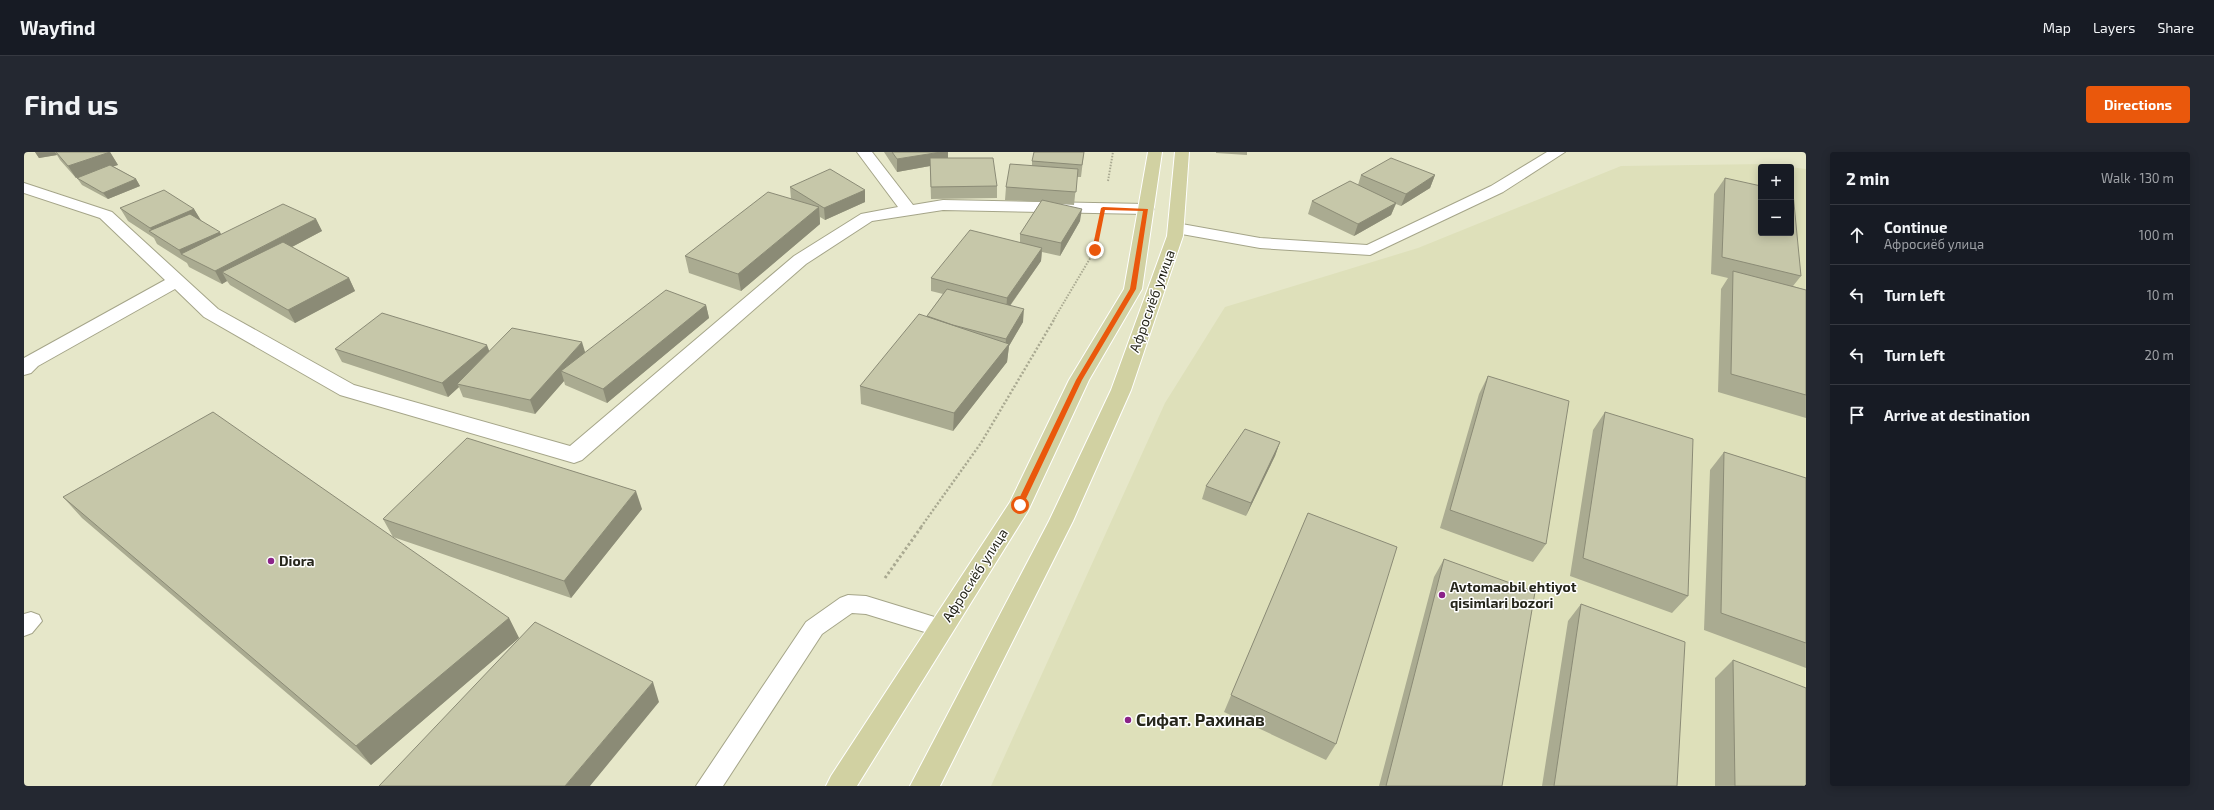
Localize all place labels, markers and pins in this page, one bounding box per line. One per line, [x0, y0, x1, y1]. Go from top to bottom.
place label: Diora [279, 552, 315, 569]
marker: Diora [266, 556, 276, 566]
place label: Avtomaobil ehtiyot qisimlari bozori [1450, 578, 1577, 611]
marker: Avtomaobil ehtiyot qisimlari bozori [1437, 590, 1447, 600]
place label: Сифат. Рахинав [1136, 709, 1265, 729]
marker: Сифат. Рахинав [1123, 715, 1133, 725]

